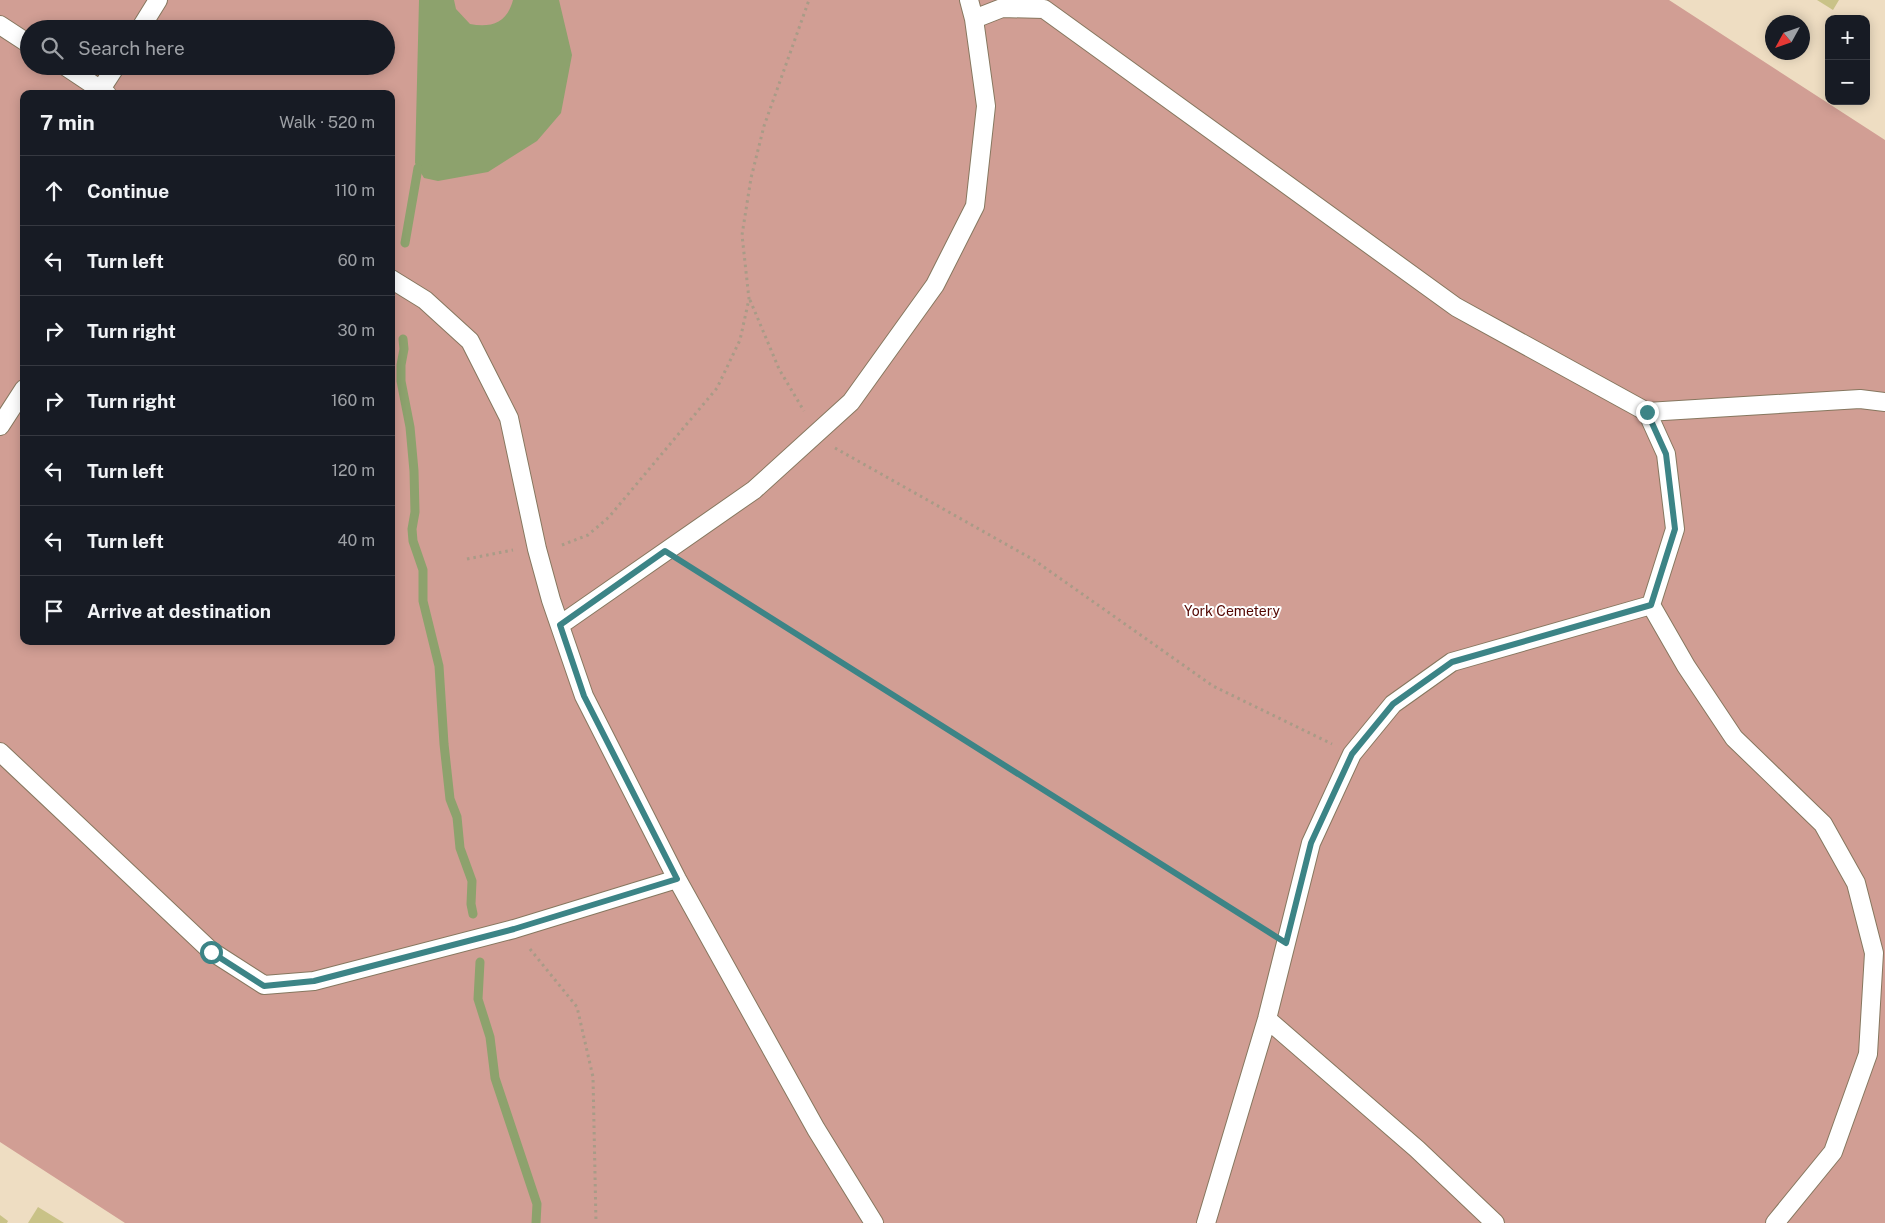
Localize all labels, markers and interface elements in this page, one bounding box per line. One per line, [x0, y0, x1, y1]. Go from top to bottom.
north arrow [1765, 15, 1810, 60]
map controls [1825, 15, 1870, 105]
button: + [1825, 15, 1870, 60]
search box [20, 20, 395, 75]
icon: search [38, 34, 66, 62]
text: Search here [78, 37, 185, 59]
button: − [1825, 60, 1870, 105]
text: 7 min [40, 110, 95, 135]
text: Walk · 520 m [279, 113, 375, 132]
icon: ahead [40, 177, 68, 205]
text: Continue [87, 180, 169, 202]
text: 110 m [334, 181, 375, 200]
icon: left [40, 247, 68, 275]
text: Turn left [87, 250, 164, 272]
text: 60 m [338, 251, 375, 270]
icon: right [40, 317, 68, 345]
text: Turn right [87, 320, 176, 342]
text: 30 m [338, 321, 375, 340]
icon: right [40, 387, 68, 415]
text: Turn right [87, 390, 176, 412]
text: 160 m [331, 391, 375, 410]
route end [1636, 401, 1659, 424]
icon: left [40, 457, 68, 485]
text: Turn left [87, 460, 164, 482]
text: 120 m [331, 461, 375, 480]
icon: left [40, 527, 68, 555]
text: Turn left [87, 530, 164, 552]
text: 40 m [337, 531, 375, 550]
icon: arrive [40, 597, 68, 625]
text: Arrive at destination [87, 600, 271, 622]
park label: York Cemetery [1184, 603, 1280, 619]
route start [200, 941, 223, 964]

